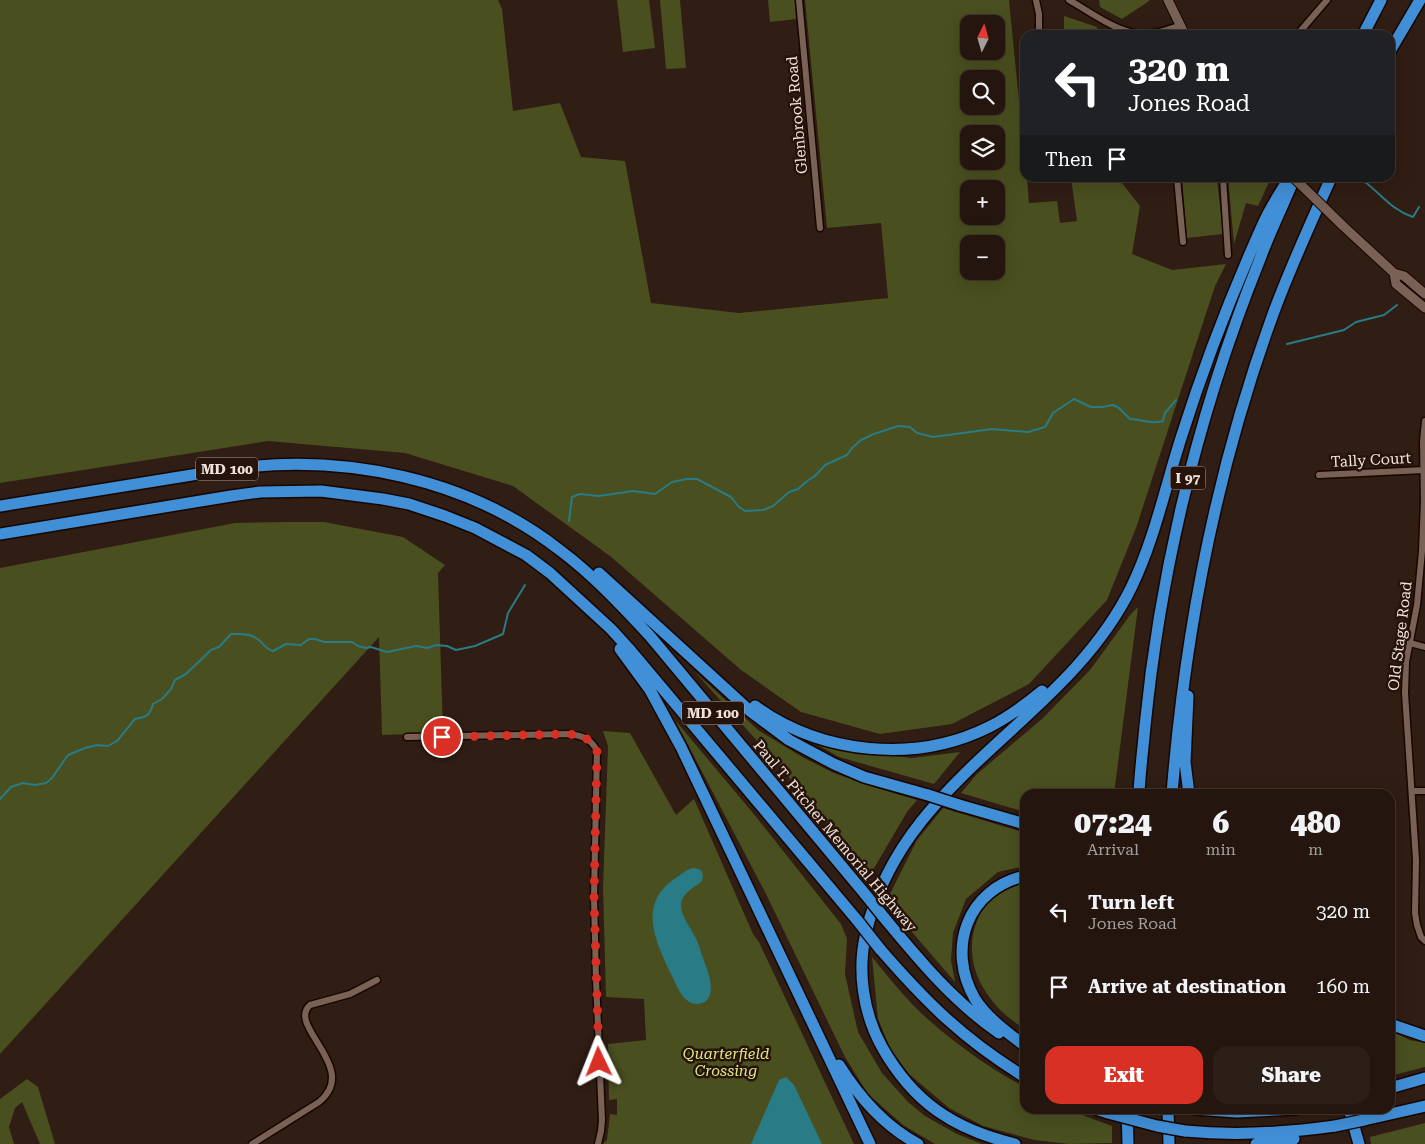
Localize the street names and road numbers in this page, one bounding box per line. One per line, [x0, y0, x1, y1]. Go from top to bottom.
street label: Glenbrook Road [783, 55, 811, 175]
street label: Tally Court [1330, 449, 1412, 471]
road number: MD 100 [196, 458, 258, 480]
road number: I 97 [1170, 466, 1206, 489]
street label: Old Stage Road [1384, 580, 1416, 692]
road number: MD 100 [682, 701, 744, 724]
street label: Paul T. Pitcher Memorial Highway [749, 736, 921, 936]

